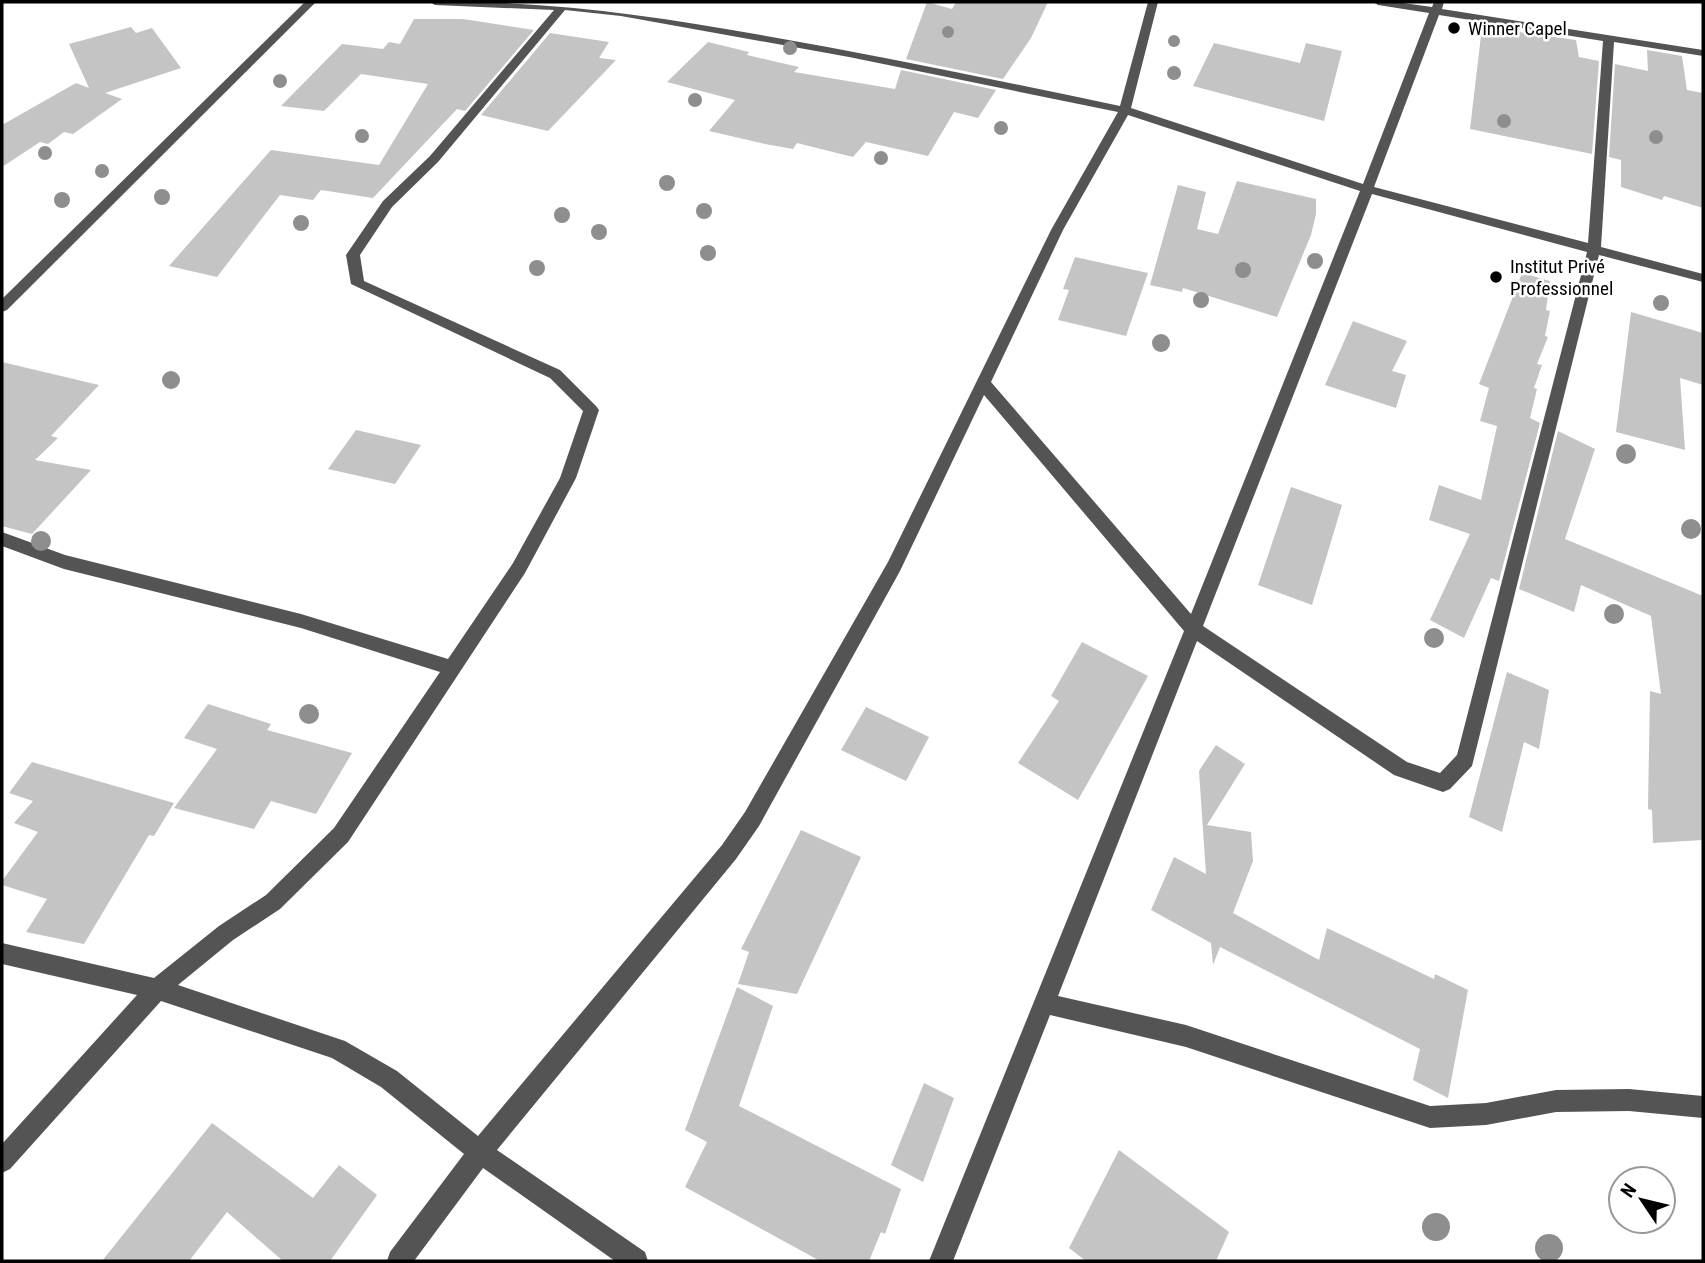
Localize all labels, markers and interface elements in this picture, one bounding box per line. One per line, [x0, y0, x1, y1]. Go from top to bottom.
place label: Winner Capel [1468, 17, 1567, 40]
marker: Winner Capel [1446, 20, 1462, 36]
place label: Institut Privé Professionnel [1510, 255, 1613, 300]
marker: Institut Privé Professionnel [1488, 269, 1504, 285]
north arrow [1607, 1165, 1677, 1235]
text: N [1616, 1179, 1641, 1202]

